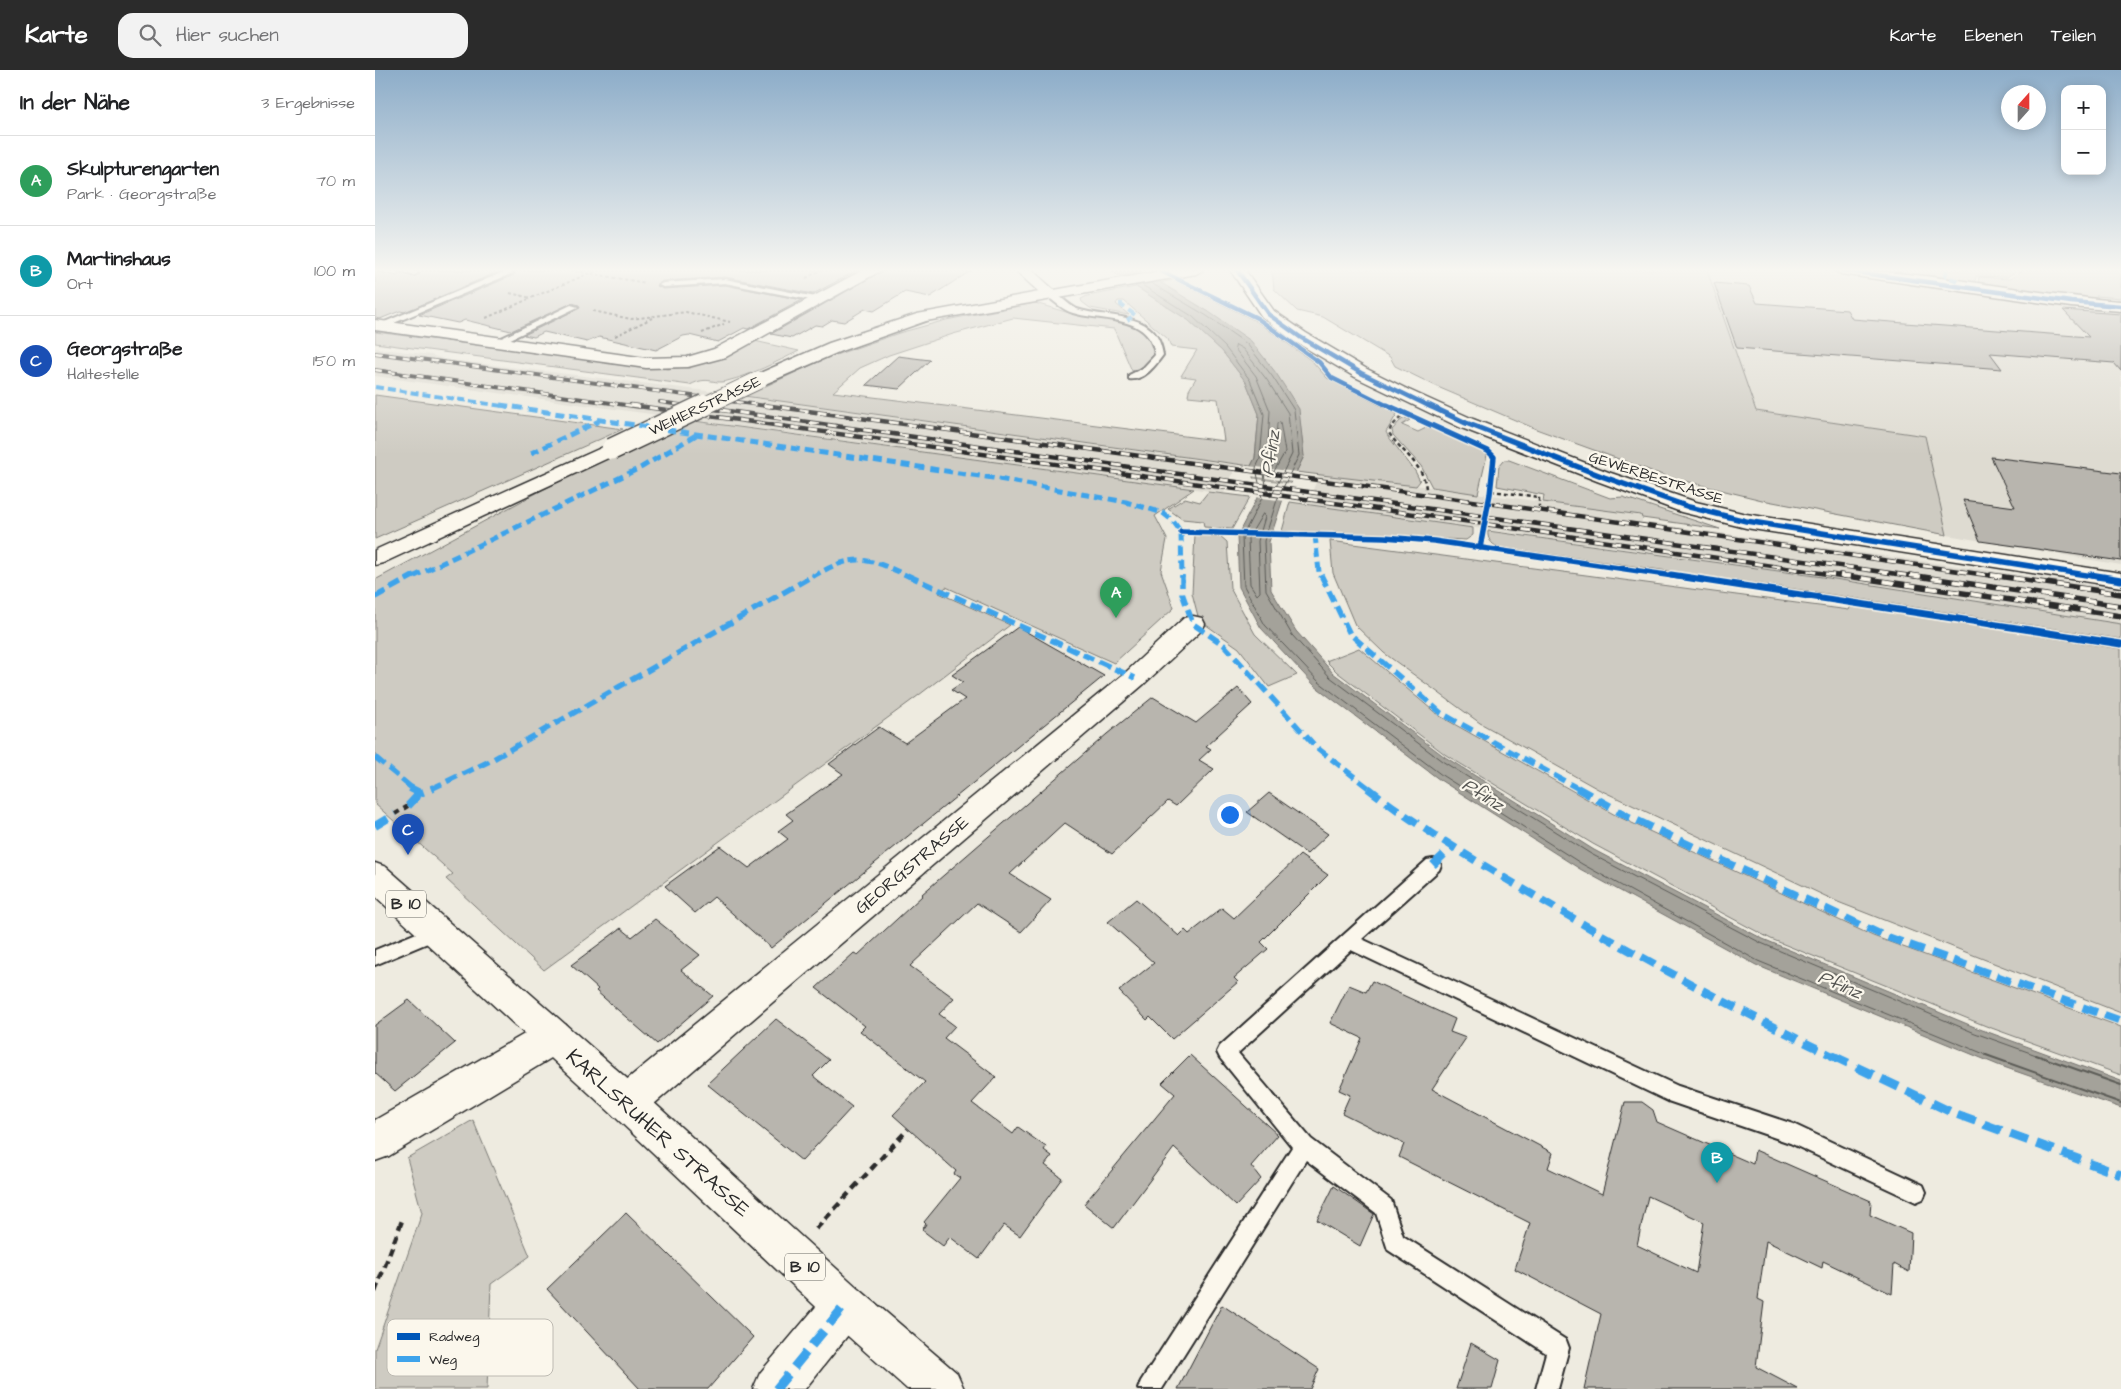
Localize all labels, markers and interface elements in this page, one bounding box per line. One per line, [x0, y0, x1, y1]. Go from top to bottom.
search box [118, 13, 468, 58]
text: Karte [25, 18, 88, 52]
icon: search [136, 21, 164, 49]
text: Hier suchen [176, 22, 279, 49]
text: Karte [1889, 23, 1937, 48]
text: Ebenen [1965, 23, 2023, 48]
text: Teilen [2051, 23, 2096, 48]
north arrow [2001, 85, 2046, 130]
map controls [2061, 85, 2106, 175]
button: + [2061, 85, 2106, 130]
text: In der Nähe [20, 88, 130, 117]
text: 3 Ergebnisse [261, 92, 355, 114]
button: − [2061, 130, 2106, 175]
text: Skulpturengarten [67, 156, 219, 183]
text: A [31, 170, 41, 192]
text: 70 m [316, 170, 355, 192]
text: Park · Georgstraße [67, 183, 216, 205]
text: Martinshaus [67, 246, 171, 273]
text: B [30, 260, 42, 282]
text: 100 m [314, 260, 355, 282]
text: Ort [67, 273, 93, 295]
text: Georgstraße [67, 336, 183, 363]
text: C [30, 350, 42, 372]
text: 150 m [313, 350, 355, 372]
text: Haltestelle [67, 363, 139, 385]
street label: WEIHERSTRASSE [646, 371, 765, 441]
water label: Pfinz [1254, 427, 1288, 477]
street label: GEWERBESTRASSE [1586, 446, 1726, 510]
pin: A [1100, 577, 1132, 618]
water label: Pfinz [1457, 772, 1511, 819]
your location [1217, 802, 1243, 828]
street label: GEORGSTRASSE [850, 810, 974, 920]
pin: C [392, 814, 424, 855]
road number: B 10 [386, 891, 426, 918]
water label: Pfinz [1814, 964, 1868, 1007]
street label: KARLSRUHER STRASSE [560, 1042, 757, 1224]
pin: B [1701, 1142, 1733, 1183]
road number: B 10 [785, 1254, 825, 1280]
legend [387, 1319, 553, 1376]
text: Radweg [429, 1327, 479, 1347]
text: Weg [429, 1350, 457, 1370]

